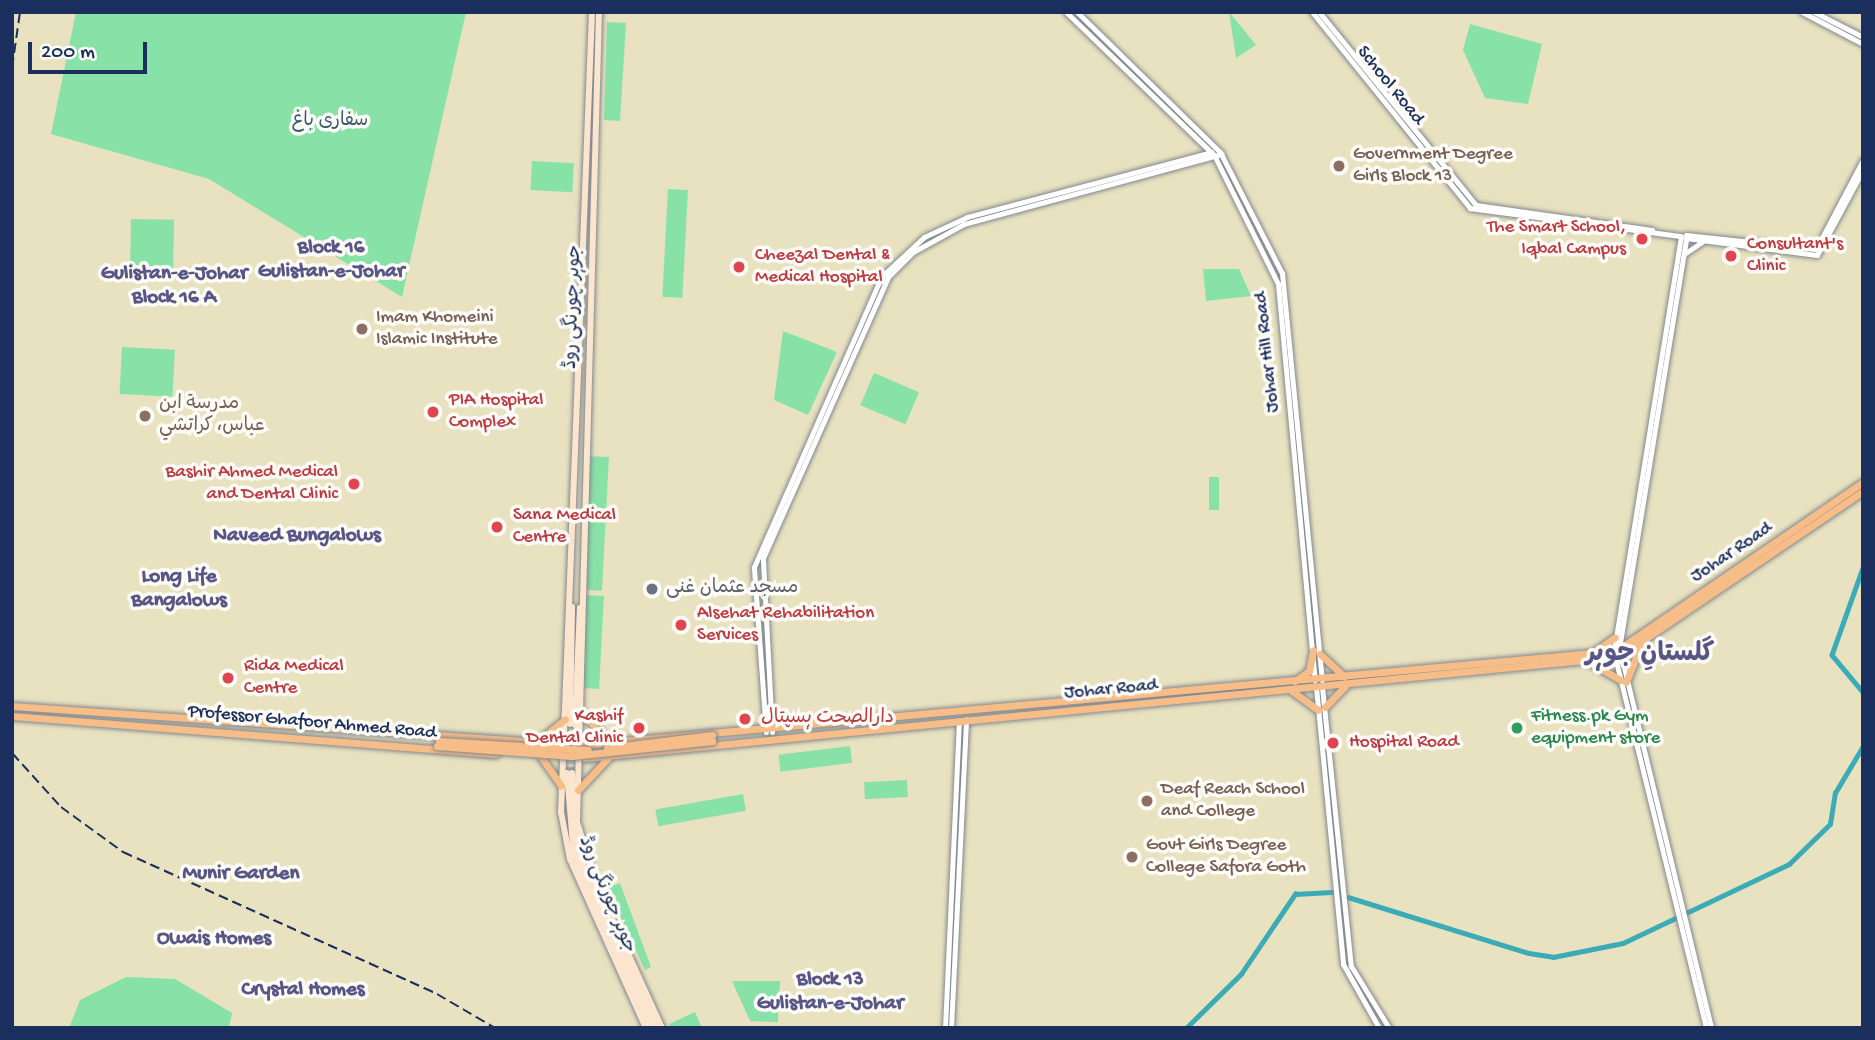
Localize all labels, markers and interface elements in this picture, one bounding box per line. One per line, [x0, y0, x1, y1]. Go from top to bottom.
scale bar [32, 28, 150, 72]
text: 200 m [41, 41, 95, 66]
street label: School Road [1351, 42, 1429, 130]
park label: سفاری باغ [292, 111, 368, 133]
place label: Government Degree Girls Block 13 [1353, 144, 1513, 188]
marker: Government Degree Girls Block 13 [1331, 158, 1347, 174]
place label: The Smart School, Iqbal Campus [1487, 217, 1626, 261]
marker: The Smart School, Iqbal Campus [1632, 229, 1652, 249]
place label: Consultant's Clinic [1747, 234, 1843, 278]
district label: Block 16 Gulistan-e-Johar [258, 236, 404, 286]
street label: جوہر چورنگی روڈ [560, 244, 588, 370]
place label: Cheezal Dental & Medical Hospital [755, 245, 890, 289]
marker: Consultant's Clinic [1721, 246, 1741, 266]
marker: Cheezal Dental & Medical Hospital [729, 257, 749, 277]
district label: Gulistan-e-Johar Block 16 A [101, 262, 247, 312]
street label: Johar Hill Road [1250, 291, 1286, 413]
place label: Imam Khomeini Islamic Institute [376, 307, 498, 351]
marker: Imam Khomeini Islamic Institute [354, 321, 370, 337]
place label: PIA Hospital Complex [449, 390, 543, 434]
place label: مدرسة ابن عباس، كراتشي [159, 394, 265, 438]
marker: PIA Hospital Complex [423, 402, 443, 422]
marker: مدرسة ابن عباس، كراتشي [137, 408, 153, 424]
place label: Bashir Ahmed Medical and Dental Clinic [165, 462, 338, 506]
marker: Bashir Ahmed Medical and Dental Clinic [344, 474, 364, 494]
place label: Sana Medical Centre [513, 505, 616, 549]
marker: Sana Medical Centre [487, 517, 507, 537]
street label: Johar Road [1687, 517, 1777, 589]
district label: Naveed Bungalows [213, 524, 381, 550]
district label: Long Life Bangalows [131, 565, 227, 615]
place label: مسجد عثمان غنی [666, 578, 798, 600]
marker: مسجد عثمان غنی [644, 581, 660, 597]
place label: Alsehat Rehabilitation Services [697, 603, 874, 647]
marker: Alsehat Rehabilitation Services [671, 615, 691, 635]
district label: گلستانِ جوہر [1586, 640, 1714, 672]
place label: Rida Medical Centre [244, 656, 344, 700]
marker: Rida Medical Centre [218, 668, 238, 688]
street label: Johar Road [1063, 675, 1159, 705]
street label: Professor Ghafoor Ahmed Road [187, 701, 437, 745]
place label: Kashif Dental Clinic [527, 706, 623, 750]
place label: Fitness.pk Gym equipment store [1531, 706, 1660, 750]
place label: دارالصحت ہسپتال [761, 708, 894, 730]
marker: دارالصحت ہسپتال [735, 709, 755, 729]
marker: Kashif Dental Clinic [629, 718, 649, 738]
marker: Fitness.pk Gym equipment store [1509, 720, 1525, 736]
place label: Hospital Road [1349, 732, 1459, 754]
marker: Hospital Road [1323, 733, 1343, 753]
place label: Deaf Reach School and College [1161, 779, 1305, 823]
marker: Deaf Reach School and College [1139, 793, 1155, 809]
street label: جوہر چورنگی روڈ [572, 833, 640, 957]
place label: Govt Girls Degree College Safora Goth [1146, 835, 1306, 879]
marker: Govt Girls Degree College Safora Goth [1124, 849, 1140, 865]
district label: Munir Garden [183, 862, 299, 888]
district label: Owais Homes [157, 927, 271, 953]
district label: Block 13 Gulistan-e-Johar [757, 968, 903, 1018]
district label: Crystal Homes [241, 978, 365, 1004]

